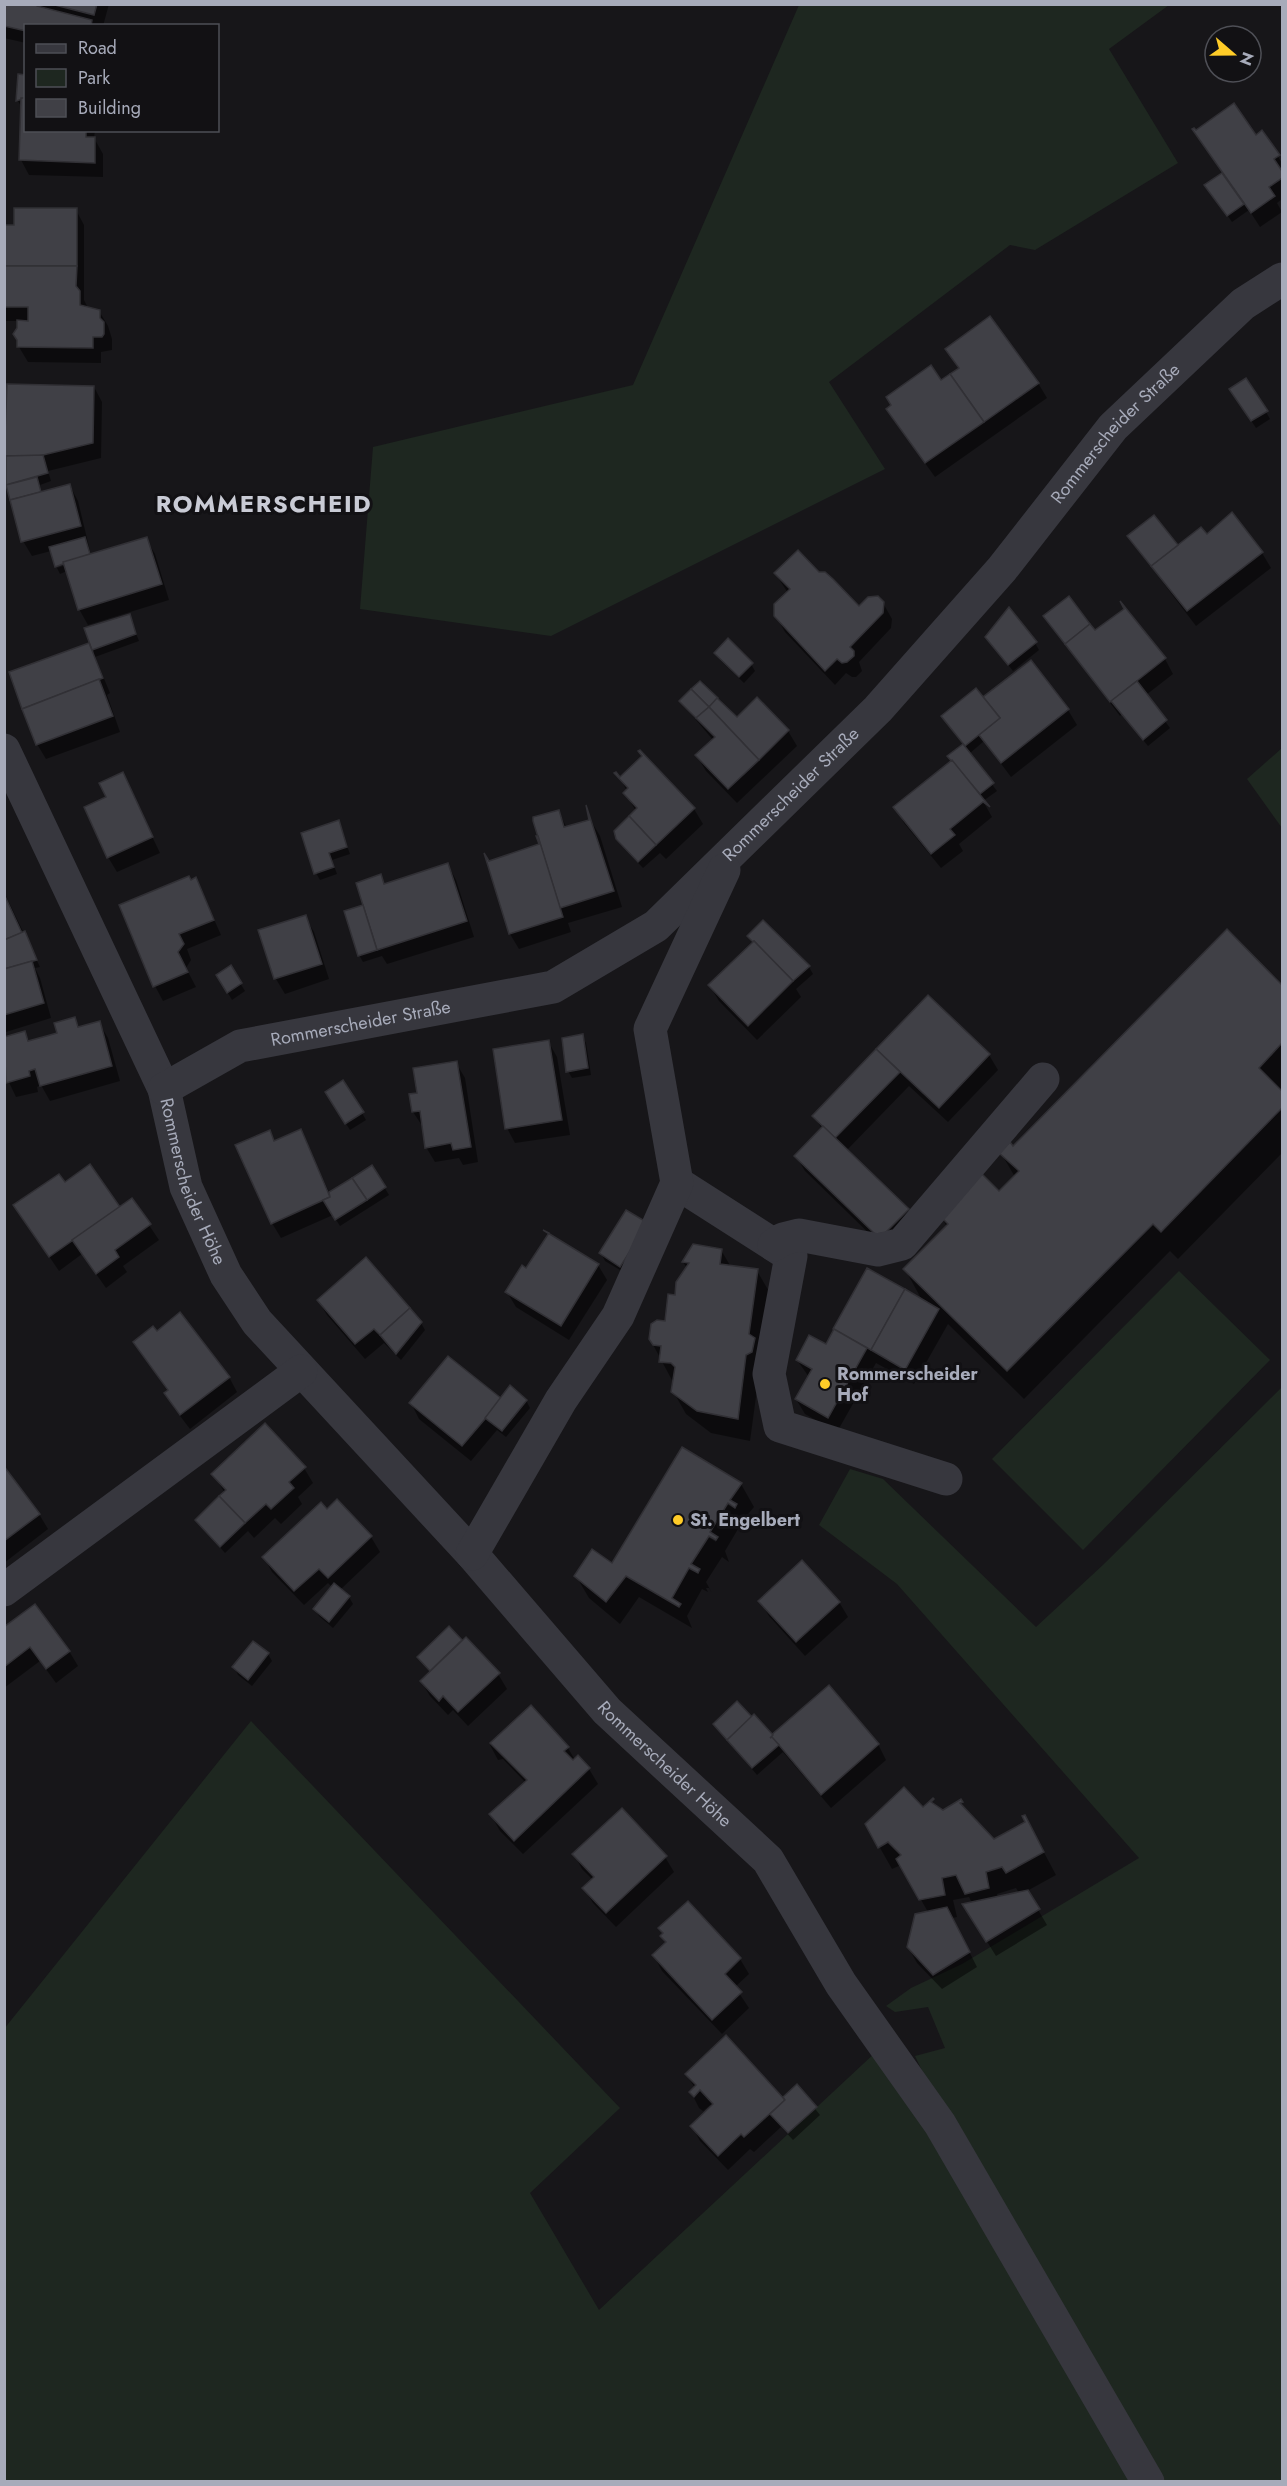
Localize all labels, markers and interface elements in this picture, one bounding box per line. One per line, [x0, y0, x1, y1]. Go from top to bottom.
legend [24, 24, 219, 132]
north arrow [1203, 24, 1263, 84]
text: Road [78, 35, 117, 61]
text: N [1234, 49, 1260, 69]
text: Park [78, 65, 110, 91]
text: Building [78, 95, 141, 121]
street label: Rommerscheider Straße [1045, 357, 1186, 509]
district label: ROMMERSCHEID [156, 486, 372, 521]
street label: Rommerscheider Straße [716, 721, 865, 867]
street label: Rommerscheider Straße [269, 994, 453, 1053]
street label: Rommerscheider Höhe [153, 1095, 233, 1269]
place label: Rommerscheider Hof [837, 1361, 979, 1408]
marker: Rommerscheider Hof [818, 1377, 832, 1391]
place label: St. Engelbert [690, 1507, 800, 1533]
marker: St. Engelbert [671, 1513, 685, 1527]
street label: Rommerscheider Höhe [591, 1695, 738, 1833]

